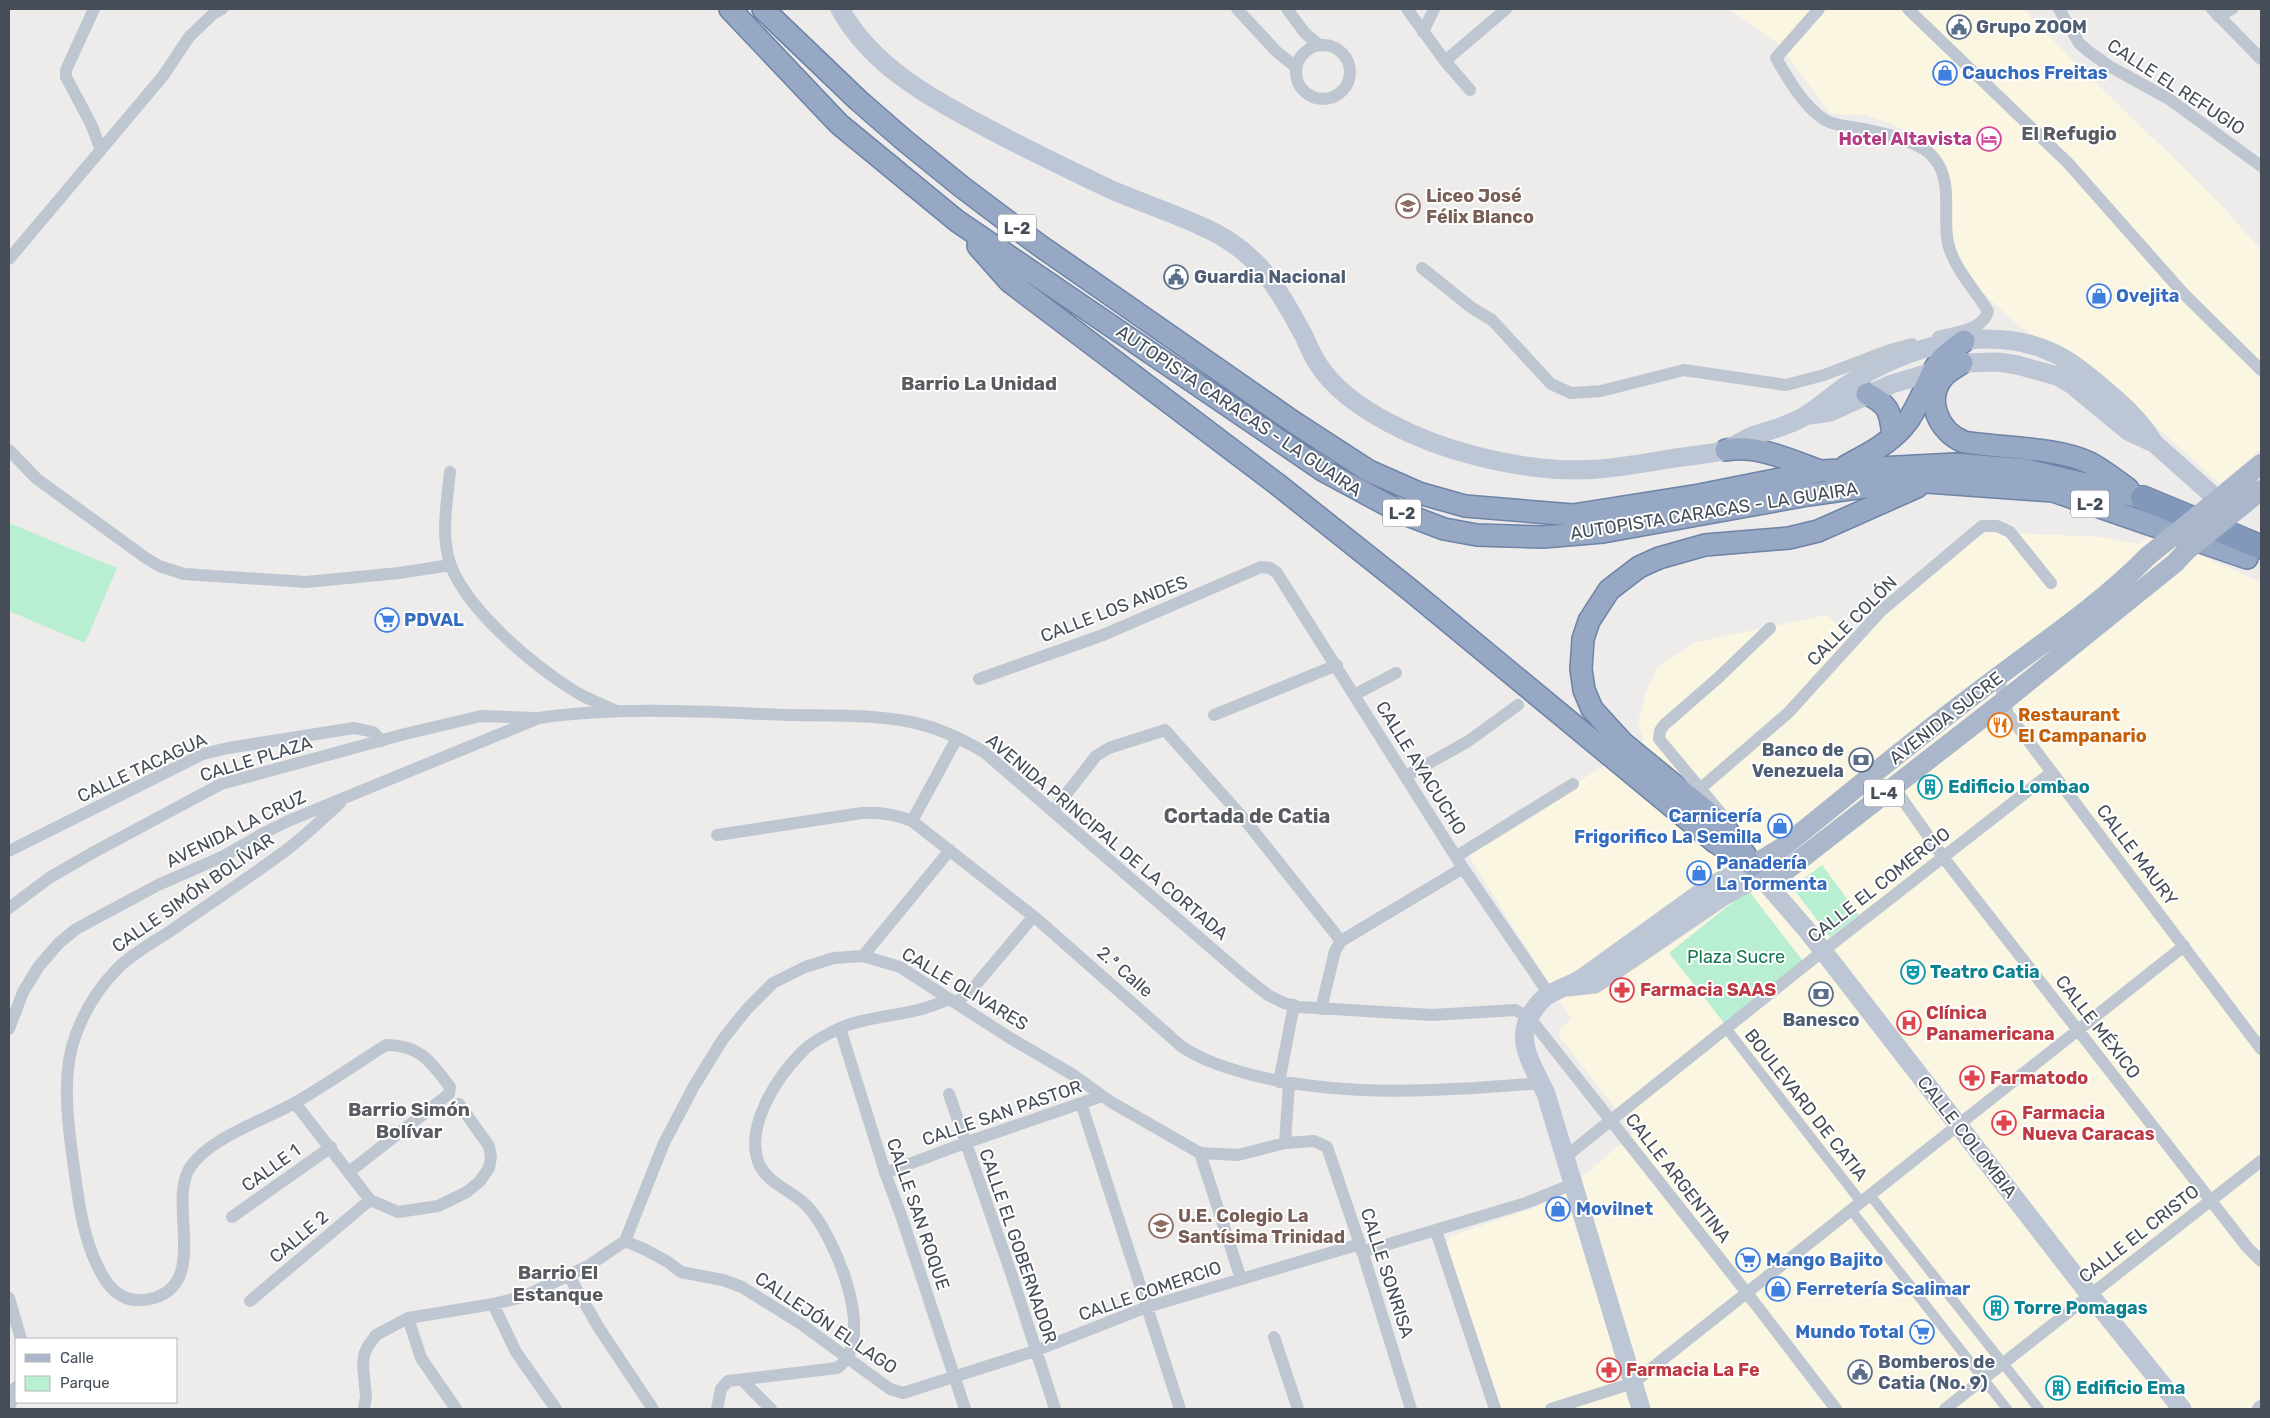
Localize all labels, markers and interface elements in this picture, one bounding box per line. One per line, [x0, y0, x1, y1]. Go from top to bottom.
public building icon: Grupo ZOOM [1946, 14, 1972, 40]
place label: Grupo ZOOM [1976, 16, 2087, 38]
street label: CALLE EL REFUGIO [2103, 34, 2249, 140]
shop icon: Cauchos Freitas [1932, 60, 1958, 86]
place label: Cauchos Freitas [1962, 62, 2108, 84]
district label: El Refugio [2021, 122, 2117, 145]
hotel icon: Hotel Altavista [1976, 126, 2002, 152]
place label: Hotel Altavista [1838, 128, 1972, 150]
place label: Liceo José Félix Blanco [1426, 185, 1534, 228]
school or university icon: Liceo José Félix Blanco [1395, 193, 1421, 219]
road number: L-2 [998, 214, 1036, 242]
public building icon: Guardia Nacional [1163, 264, 1189, 290]
place label: Guardia Nacional [1194, 266, 1346, 288]
shop icon: Ovejita [2086, 283, 2112, 309]
place label: Ovejita [2116, 285, 2180, 307]
street label: AUTOPISTA CARACAS - LA GUAIRA [1112, 321, 1366, 501]
district label: Barrio La Unidad [901, 372, 1057, 395]
street label: AUTOPISTA CARACAS - LA GUAIRA [1569, 477, 1859, 545]
road number: L-2 [2071, 490, 2109, 518]
road number: L-2 [1383, 499, 1421, 526]
street label: CALLE LOS ANDES [1037, 571, 1191, 647]
street label: CALLE COLÓN [1802, 571, 1902, 671]
supermarket icon: PDVAL [374, 607, 400, 633]
place label: PDVAL [404, 609, 464, 631]
street label: AVENIDA SUCRE [1885, 667, 2007, 769]
street label: CALLE AYACUCHO [1371, 697, 1471, 839]
place label: Restaurant El Campanario [2018, 704, 2147, 747]
restaurant icon: Restaurant El Campanario [1987, 712, 2013, 738]
street label: CALLE TACAGUA [74, 728, 210, 808]
street label: AVENIDA PRINCIPAL DE LA CORTADA [982, 729, 1232, 945]
street label: CALLE PLAZA [197, 732, 315, 786]
place label: Banco de Venezuela [1752, 739, 1844, 782]
bank icon: Banco de Venezuela [1848, 747, 1874, 773]
building icon: Edificio Lombao [1917, 774, 1943, 800]
place label: Edificio Lombao [1948, 776, 2090, 798]
road number: L-4 [1864, 780, 1904, 806]
street label: AVENIDA LA CRUZ [163, 786, 310, 872]
street label: CALLE MAURY [2092, 800, 2182, 910]
district label: Cortada de Catia [1164, 804, 1330, 828]
place label: Carnicería Frigorifico La Semilla [1574, 805, 1762, 848]
shop icon: Carnicería Frigorifico La Semilla [1767, 813, 1793, 839]
street label: CALLE EL COMERCIO [1803, 823, 1955, 947]
street label: CALLE SIMÓN BOLÍVAR [108, 829, 279, 957]
place label: Panadería La Tormenta [1716, 852, 1827, 895]
shop icon: Panadería La Tormenta [1686, 860, 1712, 886]
street label: 2.ª Calle [1093, 942, 1157, 1002]
street label: CALLE OLIVARES [898, 943, 1032, 1035]
park label: Plaza Sucre [1687, 946, 1785, 968]
theatre icon: Teatro Catia [1900, 959, 1926, 985]
place label: Teatro Catia [1930, 961, 2040, 983]
street label: CALLE MÉXICO [2051, 971, 2145, 1083]
pharmacy icon: Farmacia SAAS [1609, 977, 1635, 1003]
place label: Farmacia SAAS [1640, 979, 1776, 1001]
bank icon: Banesco [1808, 981, 1834, 1007]
place label: Clínica Panamericana [1926, 1002, 2055, 1045]
place label: Banesco [1782, 1009, 1860, 1031]
hospital icon: Clínica Panamericana [1896, 1010, 1922, 1036]
street label: BOULEVARD DE CATIA [1740, 1025, 1872, 1185]
pharmacy icon: Farmatodo [1959, 1065, 1985, 1091]
place label: Farmatodo [1990, 1067, 2088, 1089]
street label: CALLE COLOMBIA [1912, 1071, 2022, 1203]
street label: CALLE SAN PASTOR [919, 1075, 1085, 1151]
district label: Barrio Simón Bolívar [348, 1098, 470, 1143]
place label: Farmacia Nueva Caracas [2022, 1102, 2155, 1145]
street label: CALLE ARGENTINA [1621, 1109, 1735, 1247]
pharmacy icon: Farmacia Nueva Caracas [1991, 1110, 2017, 1136]
street label: CALLE SAN ROQUE [882, 1135, 954, 1293]
street label: CALLE 1 [237, 1139, 305, 1197]
street label: CALLE EL GOBERNADOR [974, 1146, 1062, 1347]
street label: CALLE EL CRISTO [2074, 1180, 2204, 1288]
shop icon: Movilnet [1545, 1196, 1571, 1222]
place label: Movilnet [1576, 1198, 1653, 1220]
place label: U.E. Colegio La Santísima Trinidad [1178, 1205, 1345, 1248]
street label: CALLE SONRISA [1356, 1205, 1418, 1341]
street label: CALLE 2 [265, 1206, 333, 1268]
school or university icon: U.E. Colegio La Santísima Trinidad [1148, 1213, 1174, 1239]
supermarket icon: Mango Bajito [1735, 1247, 1761, 1273]
place label: Mango Bajito [1766, 1249, 1883, 1271]
street label: CALLE COMERCIO [1076, 1256, 1224, 1326]
district label: Barrio El Estanque [513, 1261, 603, 1306]
street label: CALLEJÓN EL LAGO [751, 1267, 901, 1379]
shop icon: Ferretería Scalimar [1765, 1276, 1791, 1302]
place label: Ferretería Scalimar [1796, 1278, 1970, 1300]
building icon: Torre Pomagas [1983, 1295, 2009, 1321]
place label: Torre Pomagas [2014, 1297, 2148, 1319]
supermarket icon: Mundo Total [1909, 1319, 1935, 1345]
place label: Mundo Total [1795, 1321, 1904, 1343]
legend [15, 1338, 178, 1403]
text: Calle [60, 1349, 94, 1367]
place label: Bomberos de Catia (No. 9) [1878, 1351, 1995, 1394]
pharmacy icon: Farmacia La Fe [1596, 1357, 1622, 1383]
place label: Farmacia La Fe [1626, 1359, 1760, 1381]
public building icon: Bomberos de Catia (No. 9) [1847, 1359, 1873, 1385]
text: Parque [60, 1374, 110, 1392]
building icon: Edificio Ema [2045, 1375, 2071, 1401]
place label: Edificio Ema [2076, 1377, 2185, 1399]

